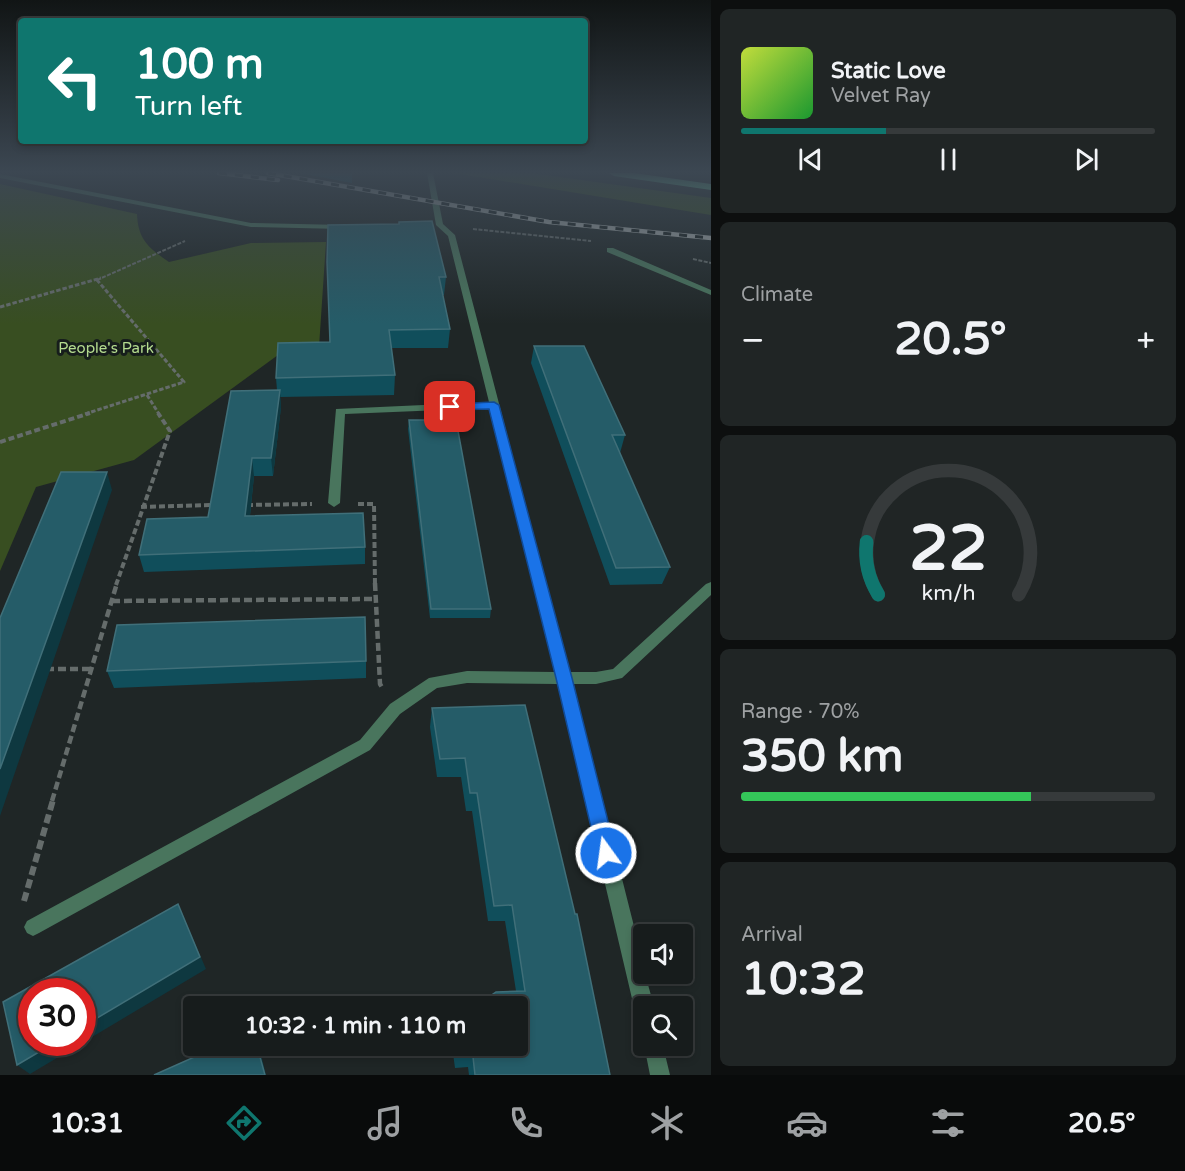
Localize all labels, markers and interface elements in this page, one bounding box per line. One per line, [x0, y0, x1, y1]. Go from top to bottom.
text: 100 m [135, 39, 264, 90]
icon: left [36, 42, 114, 120]
text: Static Love [831, 58, 946, 84]
text: Velvet Ray [831, 84, 931, 108]
text: Turn left [135, 90, 242, 123]
icon: previous [794, 143, 827, 176]
icon: pause [932, 143, 965, 176]
icon: next [1070, 143, 1103, 176]
text: Climate [741, 283, 813, 307]
text: 20.5° [894, 313, 1007, 367]
text: − [741, 321, 765, 360]
text: + [1136, 321, 1155, 360]
park label: People's Park [58, 339, 154, 357]
pin [424, 381, 475, 432]
icon: arrive [433, 390, 466, 423]
text: 22 [909, 512, 987, 587]
text: km/h [921, 580, 975, 606]
text: Range · 70% [741, 700, 860, 724]
text: 350 km [741, 730, 903, 784]
position arrow [574, 821, 638, 885]
text: Arrival [741, 923, 803, 947]
map controls [633, 924, 693, 1056]
button: sound [633, 924, 693, 984]
text: 10:32 [741, 953, 866, 1007]
speed limit sign: 30 [18, 978, 96, 1056]
button: search [633, 996, 693, 1056]
text: 10:32 · 1 min · 110 m [245, 1013, 466, 1039]
icon: directions [223, 1102, 265, 1144]
icon: music [364, 1102, 406, 1144]
icon: phone [505, 1102, 547, 1144]
icon: climate [646, 1102, 688, 1144]
icon: car [786, 1102, 828, 1144]
icon: filters [927, 1102, 969, 1144]
text: 10:31 [49, 1107, 124, 1140]
text: 20.5° [1068, 1107, 1136, 1140]

